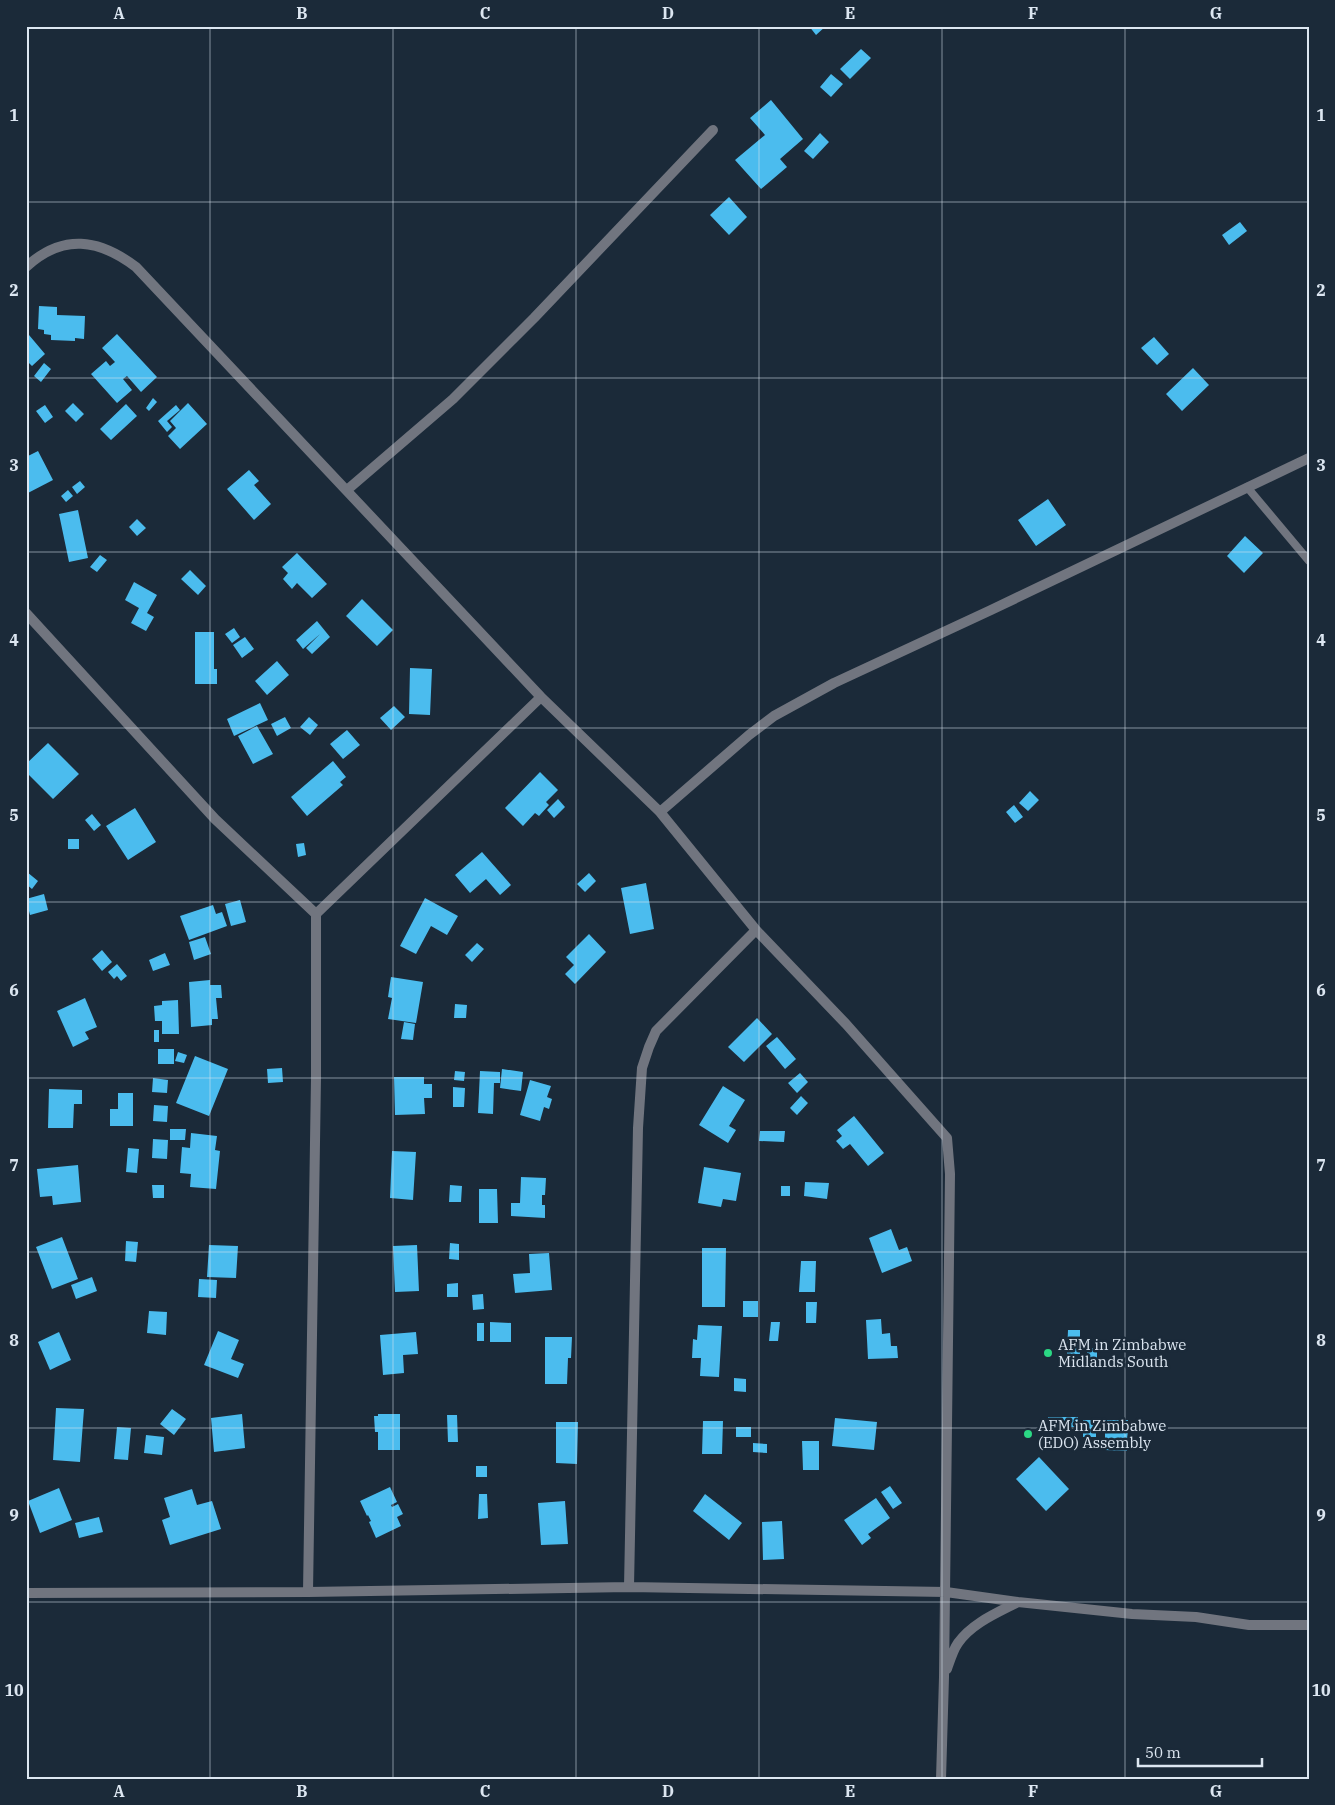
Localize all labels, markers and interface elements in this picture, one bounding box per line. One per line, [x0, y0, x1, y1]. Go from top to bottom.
text: A [113, 3, 125, 23]
text: B [296, 3, 308, 23]
text: C [480, 3, 490, 23]
text: D [662, 3, 674, 23]
text: E [845, 3, 855, 23]
text: F [1028, 3, 1038, 23]
text: G [1210, 3, 1222, 23]
text: 1 [9, 105, 19, 125]
text: 1 [1316, 105, 1326, 125]
text: 2 [9, 280, 19, 300]
text: 2 [1316, 280, 1326, 300]
text: 3 [9, 455, 19, 475]
text: 3 [1316, 455, 1326, 475]
text: 4 [9, 630, 19, 650]
text: 4 [1316, 630, 1326, 650]
text: 5 [9, 805, 19, 825]
text: 5 [1316, 805, 1326, 825]
text: 6 [9, 980, 19, 1000]
text: 6 [1316, 980, 1326, 1000]
text: 7 [9, 1155, 19, 1175]
text: 7 [1316, 1155, 1326, 1175]
text: 8 [9, 1330, 19, 1350]
text: 8 [1316, 1330, 1326, 1350]
place label: AFM in Zimbabwe Midlands South [1058, 1335, 1186, 1371]
marker: AFM in Zimbabwe Midlands South [1042, 1347, 1054, 1359]
place label: AFM in Zimbabwe (EDO) Assembly [1038, 1416, 1166, 1452]
marker: AFM in Zimbabwe (EDO) Assembly [1022, 1428, 1034, 1440]
text: 9 [9, 1505, 19, 1525]
text: 9 [1316, 1505, 1326, 1525]
text: 10 [4, 1680, 24, 1700]
text: 10 [1311, 1680, 1331, 1700]
scale bar [1138, 1735, 1261, 1767]
text: 50 m [1145, 1743, 1181, 1762]
text: A [113, 1781, 125, 1801]
text: B [296, 1781, 308, 1801]
text: C [480, 1781, 490, 1801]
text: D [662, 1781, 674, 1801]
text: E [845, 1781, 855, 1801]
text: F [1028, 1781, 1038, 1801]
text: G [1210, 1781, 1222, 1801]

